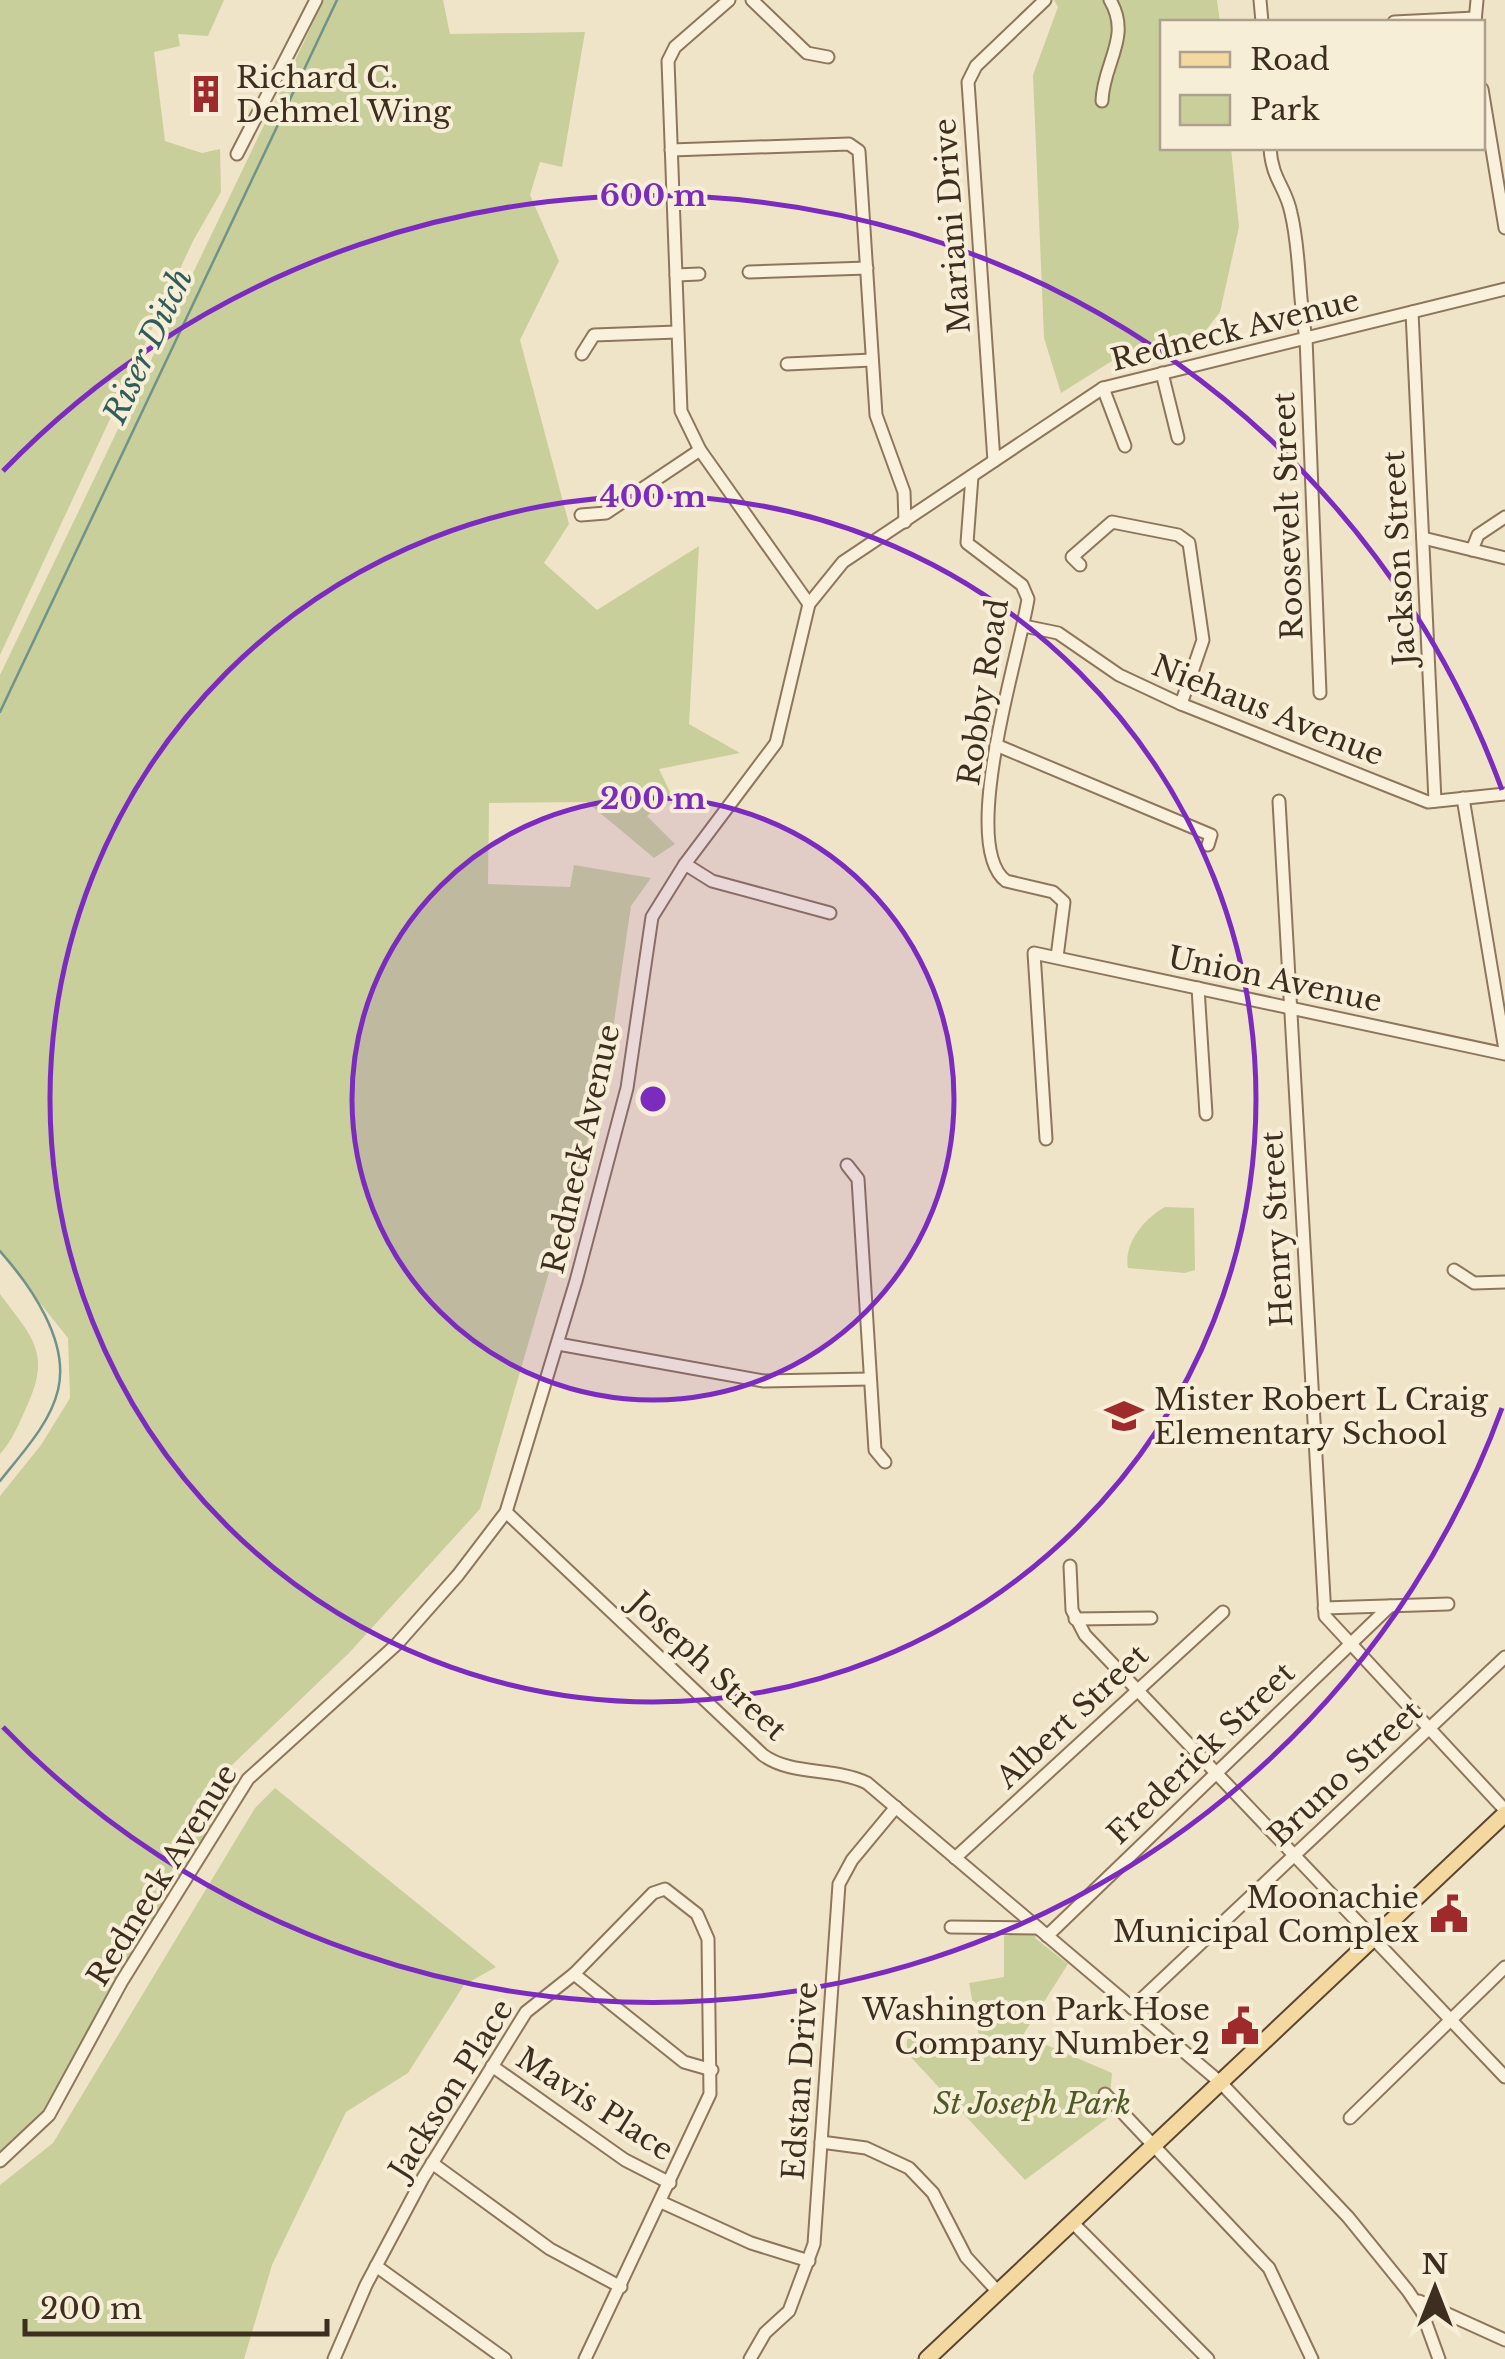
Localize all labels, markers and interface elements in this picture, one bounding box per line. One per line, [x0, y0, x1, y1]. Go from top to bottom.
legend [1160, 20, 1485, 150]
text: Road [1250, 41, 1330, 78]
place label: Richard C. Dehmel Wing [236, 59, 452, 130]
building icon: Richard C. Dehmel Wing [185, 73, 227, 115]
text: Park [1250, 91, 1320, 128]
street label: Mariani Drive [926, 117, 978, 335]
text: 600 m [600, 177, 706, 214]
water label: Riser Ditch [94, 262, 201, 431]
street label: Redneck Avenue [1107, 281, 1363, 379]
street label: Roosevelt Street [1265, 391, 1311, 640]
street label: Jackson Street [1375, 449, 1423, 670]
text: 400 m [600, 478, 706, 515]
street label: Robby Road [950, 596, 1016, 788]
street label: Niehaus Avenue [1147, 647, 1389, 773]
text: 200 m [600, 780, 706, 817]
street label: Union Avenue [1165, 938, 1385, 1020]
street label: Redneck Avenue [534, 1021, 628, 1277]
centre of rings [635, 1081, 671, 1117]
street label: Henry Street [1253, 1129, 1301, 1328]
place label: Mister Robert L Craig Elementary School [1154, 1381, 1489, 1452]
school or university icon: Mister Robert L Craig Elementary School [1103, 1395, 1145, 1437]
street label: Joseph Street [619, 1581, 795, 1749]
street label: Albert Street [988, 1636, 1156, 1796]
street label: Frederick Street [1100, 1654, 1303, 1852]
street label: Bruno Street [1261, 1692, 1430, 1854]
street label: Redneck Avenue [79, 1757, 245, 1993]
place label: Moonachie Municipal Complex [1113, 1879, 1419, 1950]
public building icon: Moonachie Municipal Complex [1428, 1893, 1470, 1935]
street label: Edstan Drive [775, 1981, 825, 2181]
place label: Washington Park Hose Company Number 2 [861, 1991, 1210, 2062]
street label: Jackson Place [379, 1992, 521, 2189]
public building icon: Washington Park Hose Company Number 2 [1219, 2005, 1261, 2047]
street label: Mavis Place [510, 2040, 680, 2168]
park label: St Joseph Park [933, 2085, 1131, 2122]
north arrow [1385, 2239, 1485, 2339]
text: N [1422, 2247, 1448, 2282]
scale bar [25, 2274, 328, 2336]
text: 200 m [40, 2290, 142, 2327]

